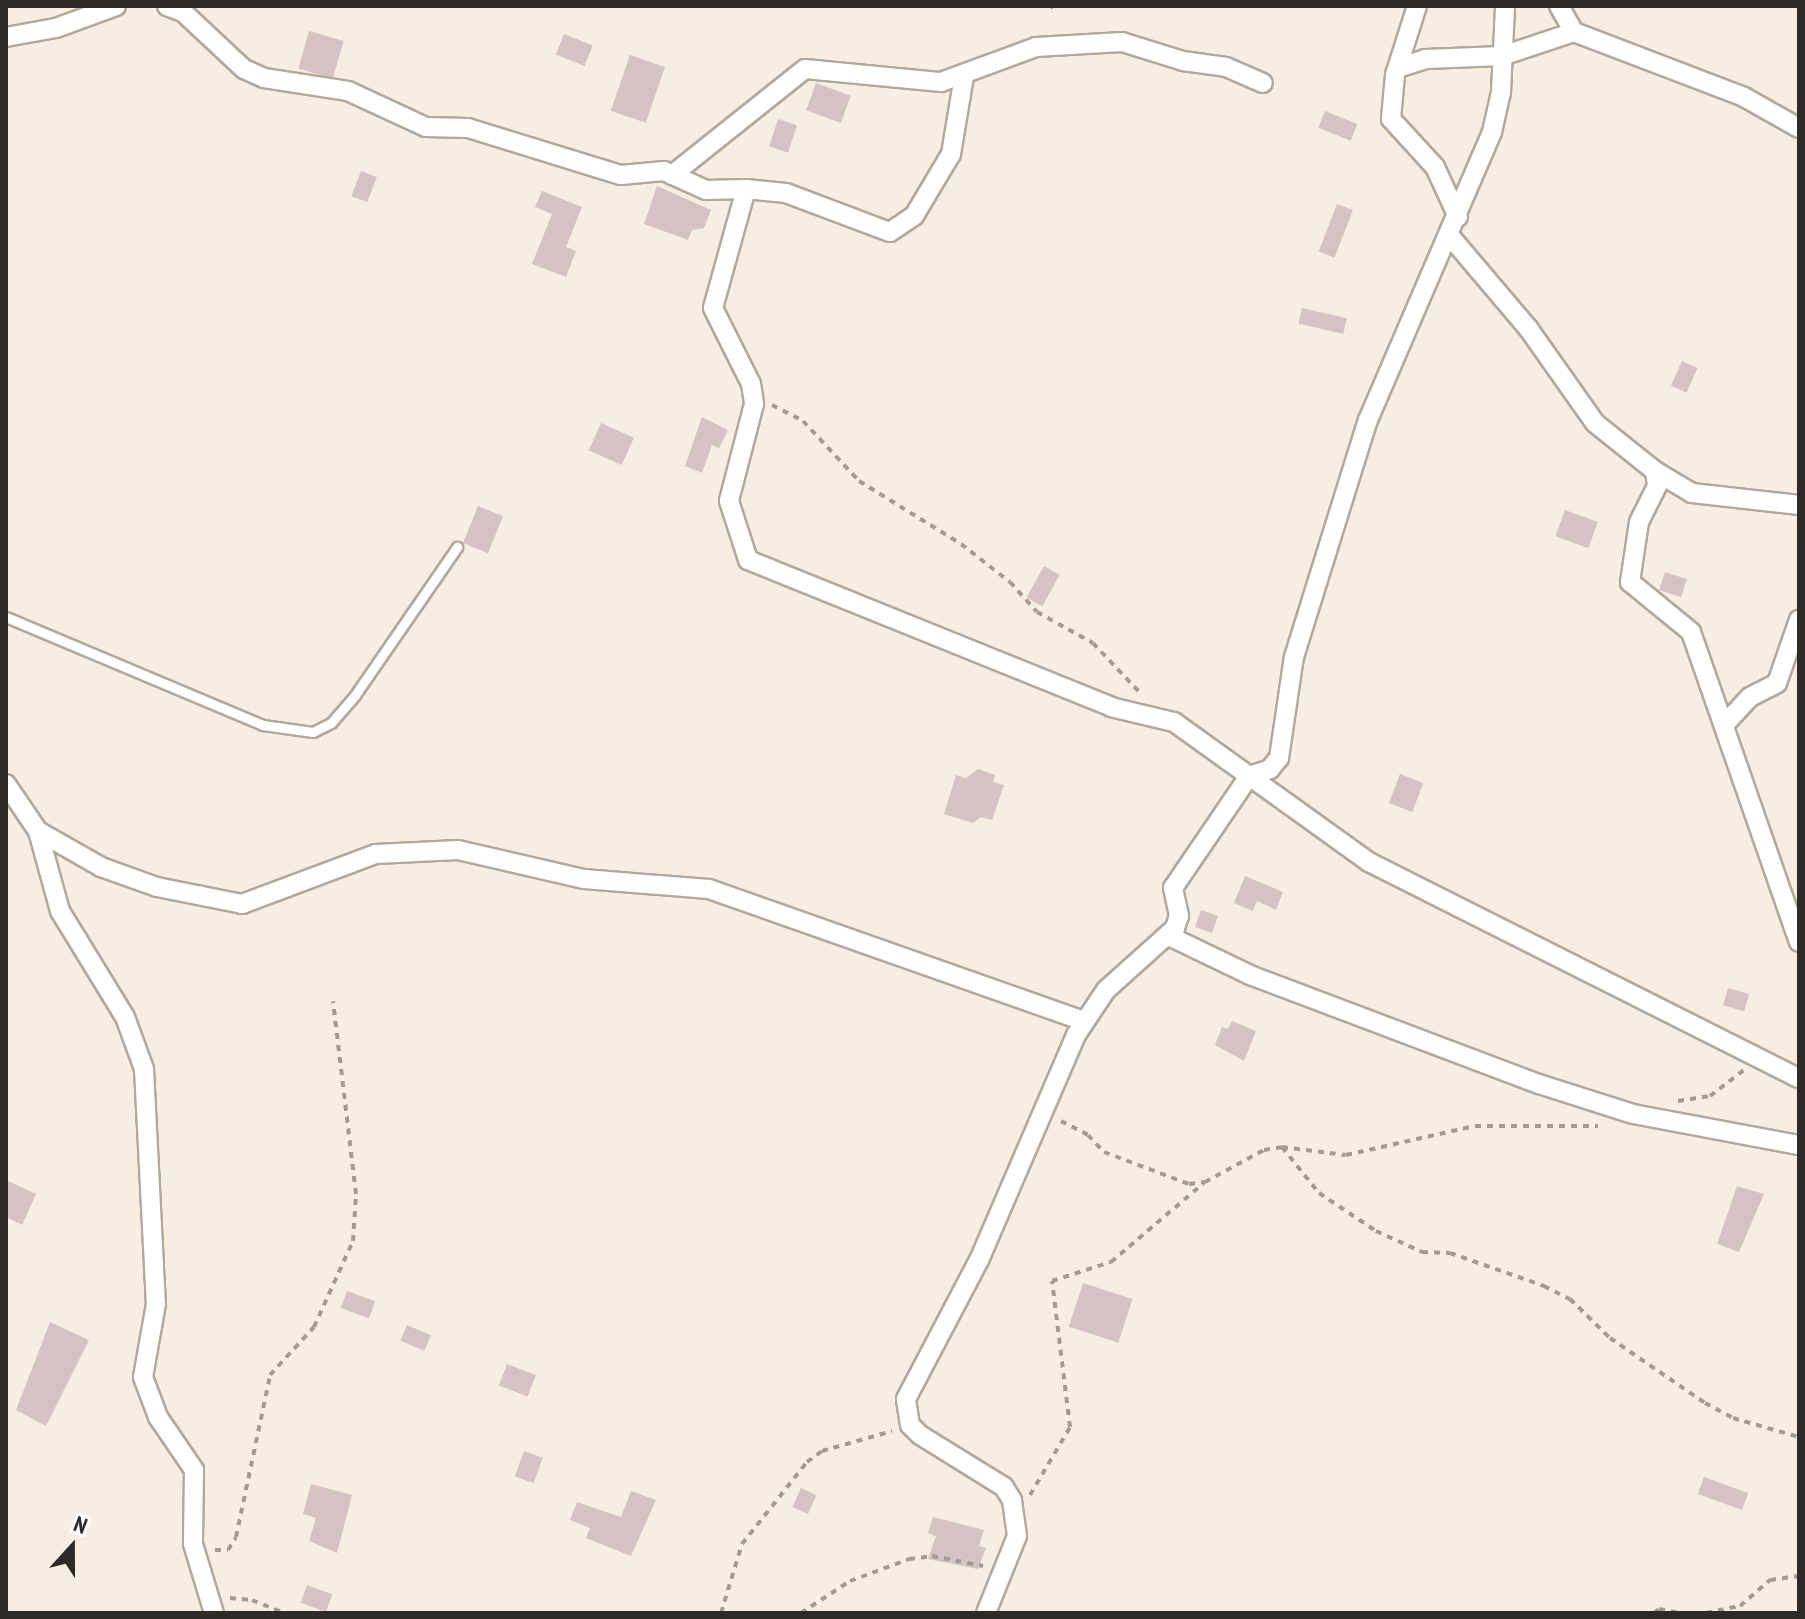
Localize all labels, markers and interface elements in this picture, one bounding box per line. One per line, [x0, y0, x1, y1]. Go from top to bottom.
north arrow [32, 1507, 112, 1587]
text: N [70, 1509, 91, 1540]

